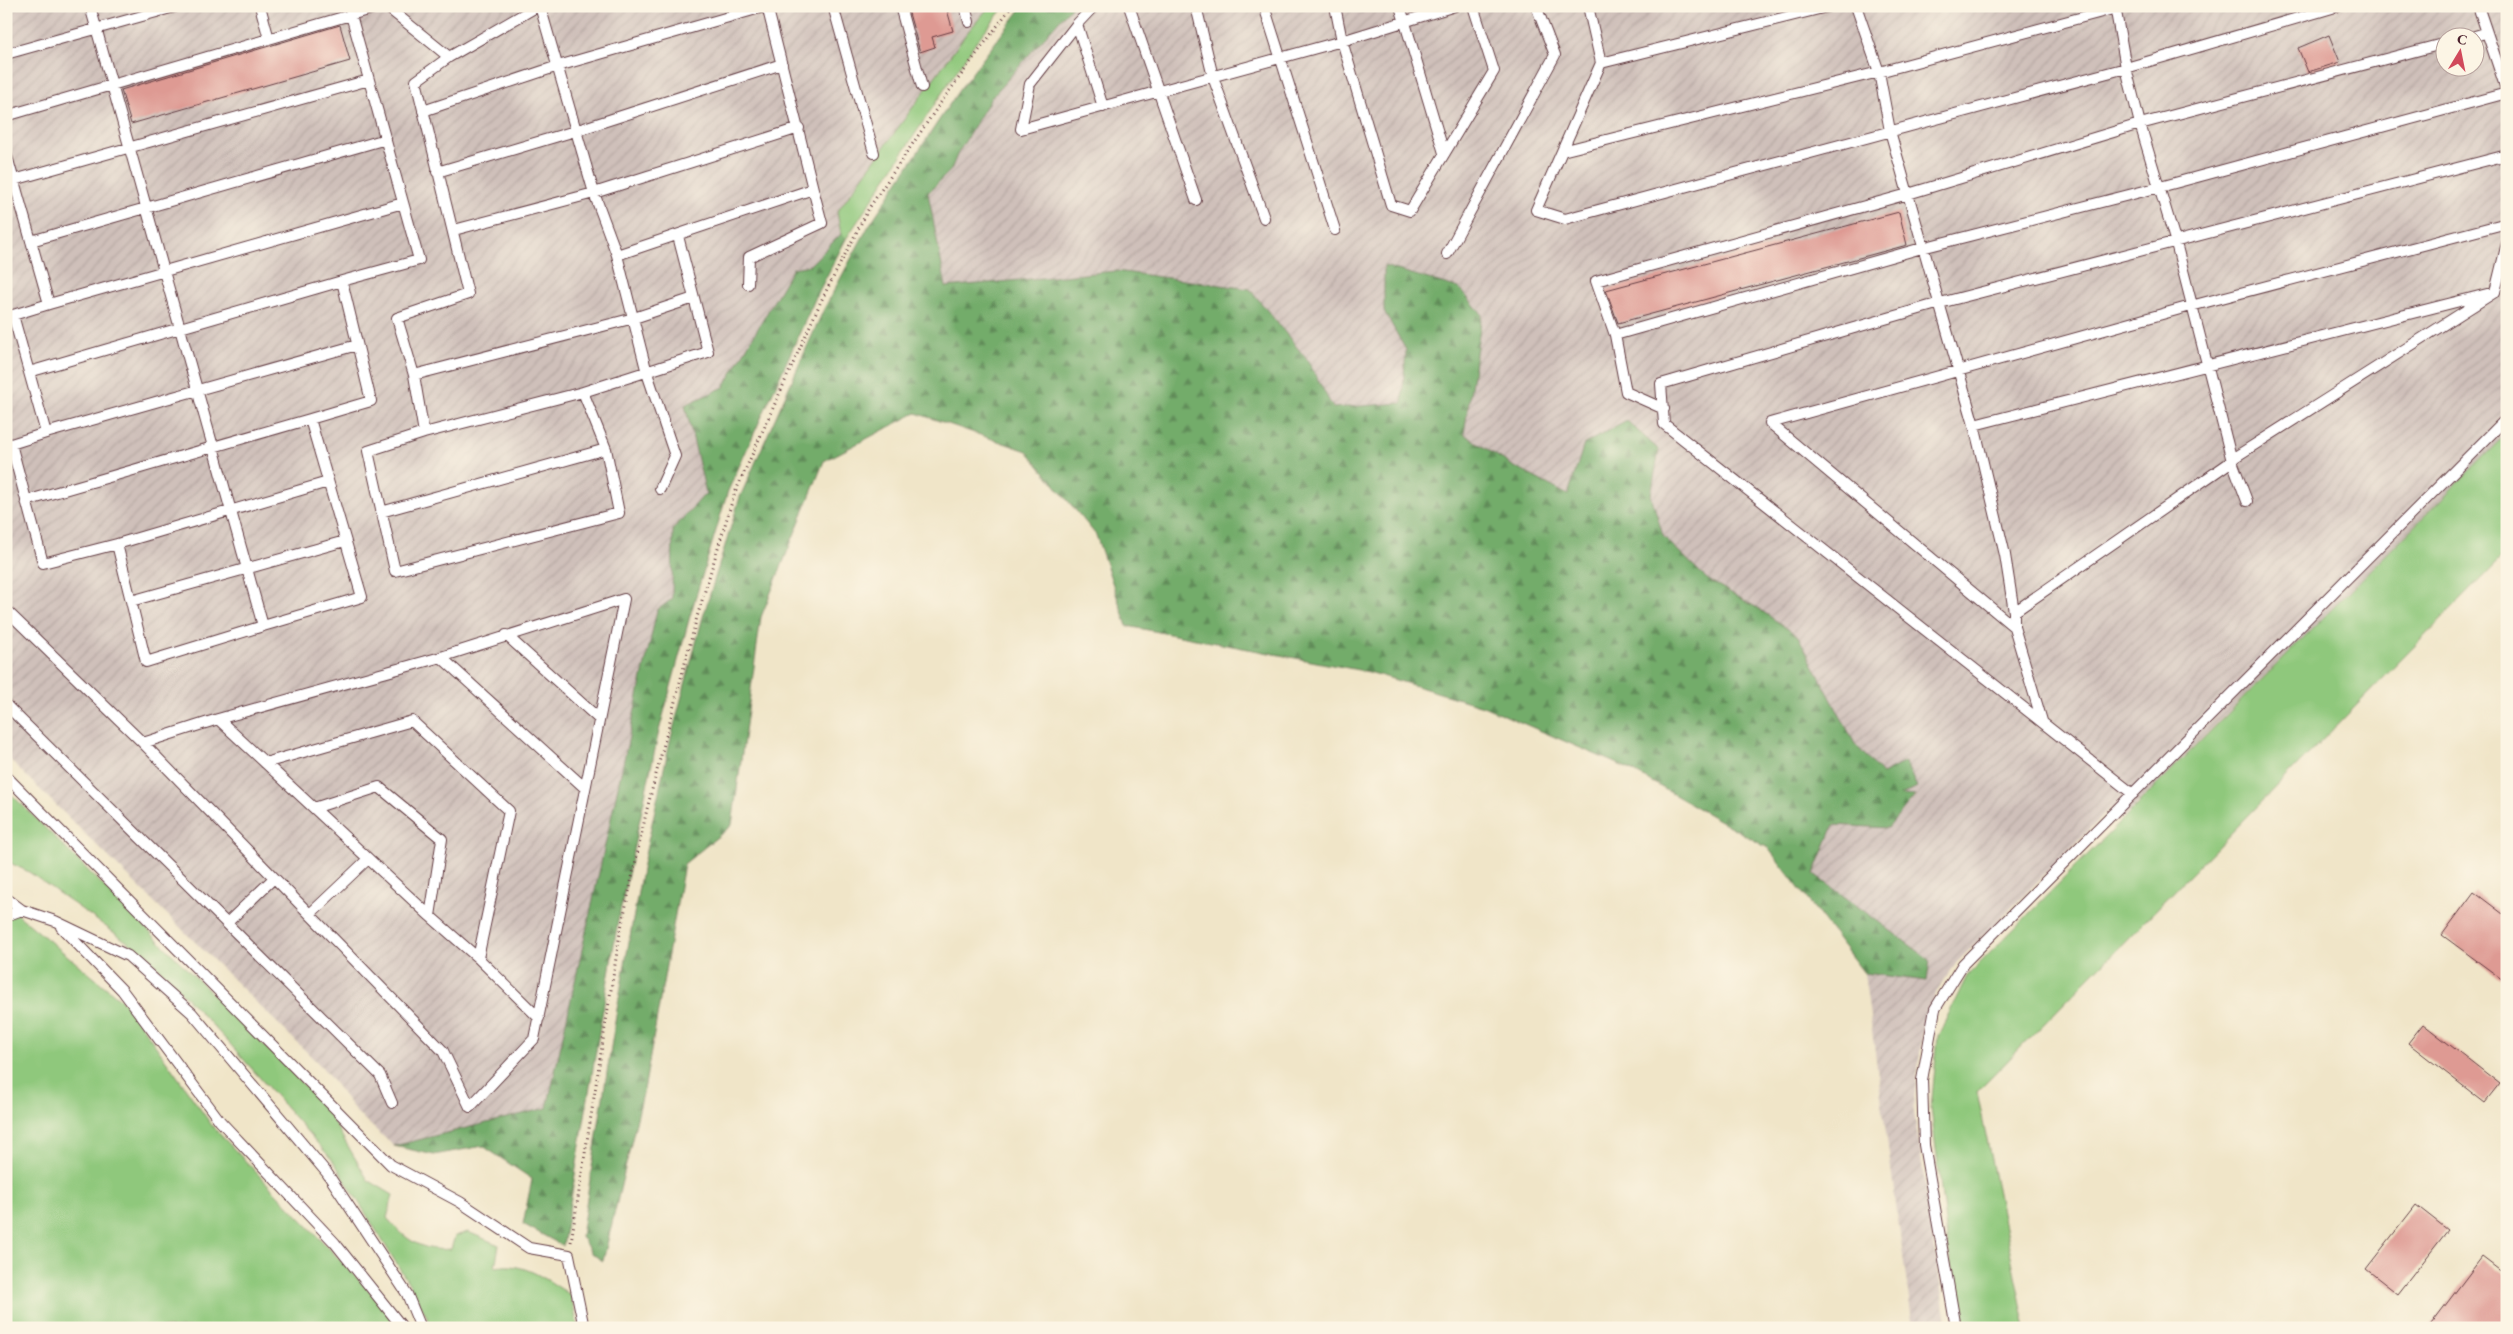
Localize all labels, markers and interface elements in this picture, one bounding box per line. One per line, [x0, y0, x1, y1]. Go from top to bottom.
north arrow [2436, 28, 2486, 78]
text: С [2456, 29, 2469, 49]

